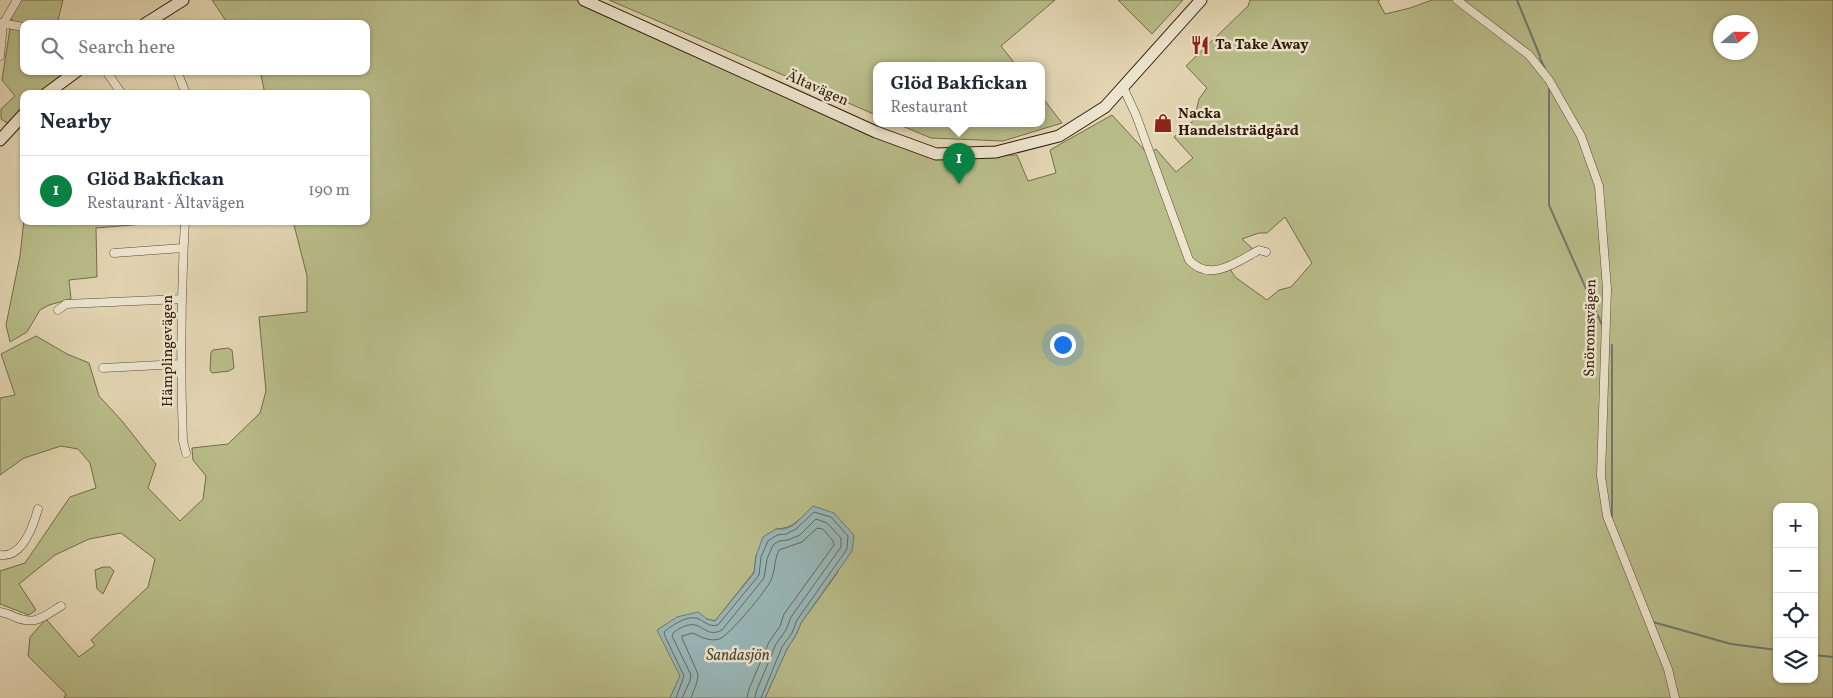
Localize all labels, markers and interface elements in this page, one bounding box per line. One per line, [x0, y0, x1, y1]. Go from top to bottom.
north arrow [1713, 15, 1758, 60]
search box [20, 20, 370, 75]
icon: search [38, 34, 66, 62]
restaurant icon: Ta Take Away [1189, 34, 1211, 56]
text: Search here [78, 35, 175, 61]
place label: Ta Take Away [1215, 35, 1309, 56]
popup [873, 62, 1045, 127]
street label: Ältavägen [782, 66, 852, 112]
text: Glöd Bakfickan [890, 71, 1028, 97]
text: Restaurant [890, 97, 968, 119]
place label: Nacka Handelsträdgård [1178, 104, 1299, 142]
text: Nearby [40, 108, 111, 137]
shop icon: Nacka Handelsträdgård [1152, 112, 1174, 134]
pin: 1 [943, 143, 975, 184]
text: Glöd Bakfickan [87, 167, 224, 193]
text: 1 [53, 180, 59, 202]
text: 190 m [308, 180, 350, 202]
text: Restaurant · Ältavägen [87, 193, 245, 215]
street label: Snöromsvägen [1580, 279, 1602, 377]
street label: Hämplingevägen [158, 295, 179, 407]
your location [1050, 332, 1076, 358]
map controls [1773, 503, 1818, 683]
button: + [1773, 503, 1818, 548]
button: − [1773, 548, 1818, 593]
button: locate [1773, 593, 1818, 638]
button: layers [1773, 638, 1818, 683]
water label: Sandasjön [706, 645, 770, 667]

